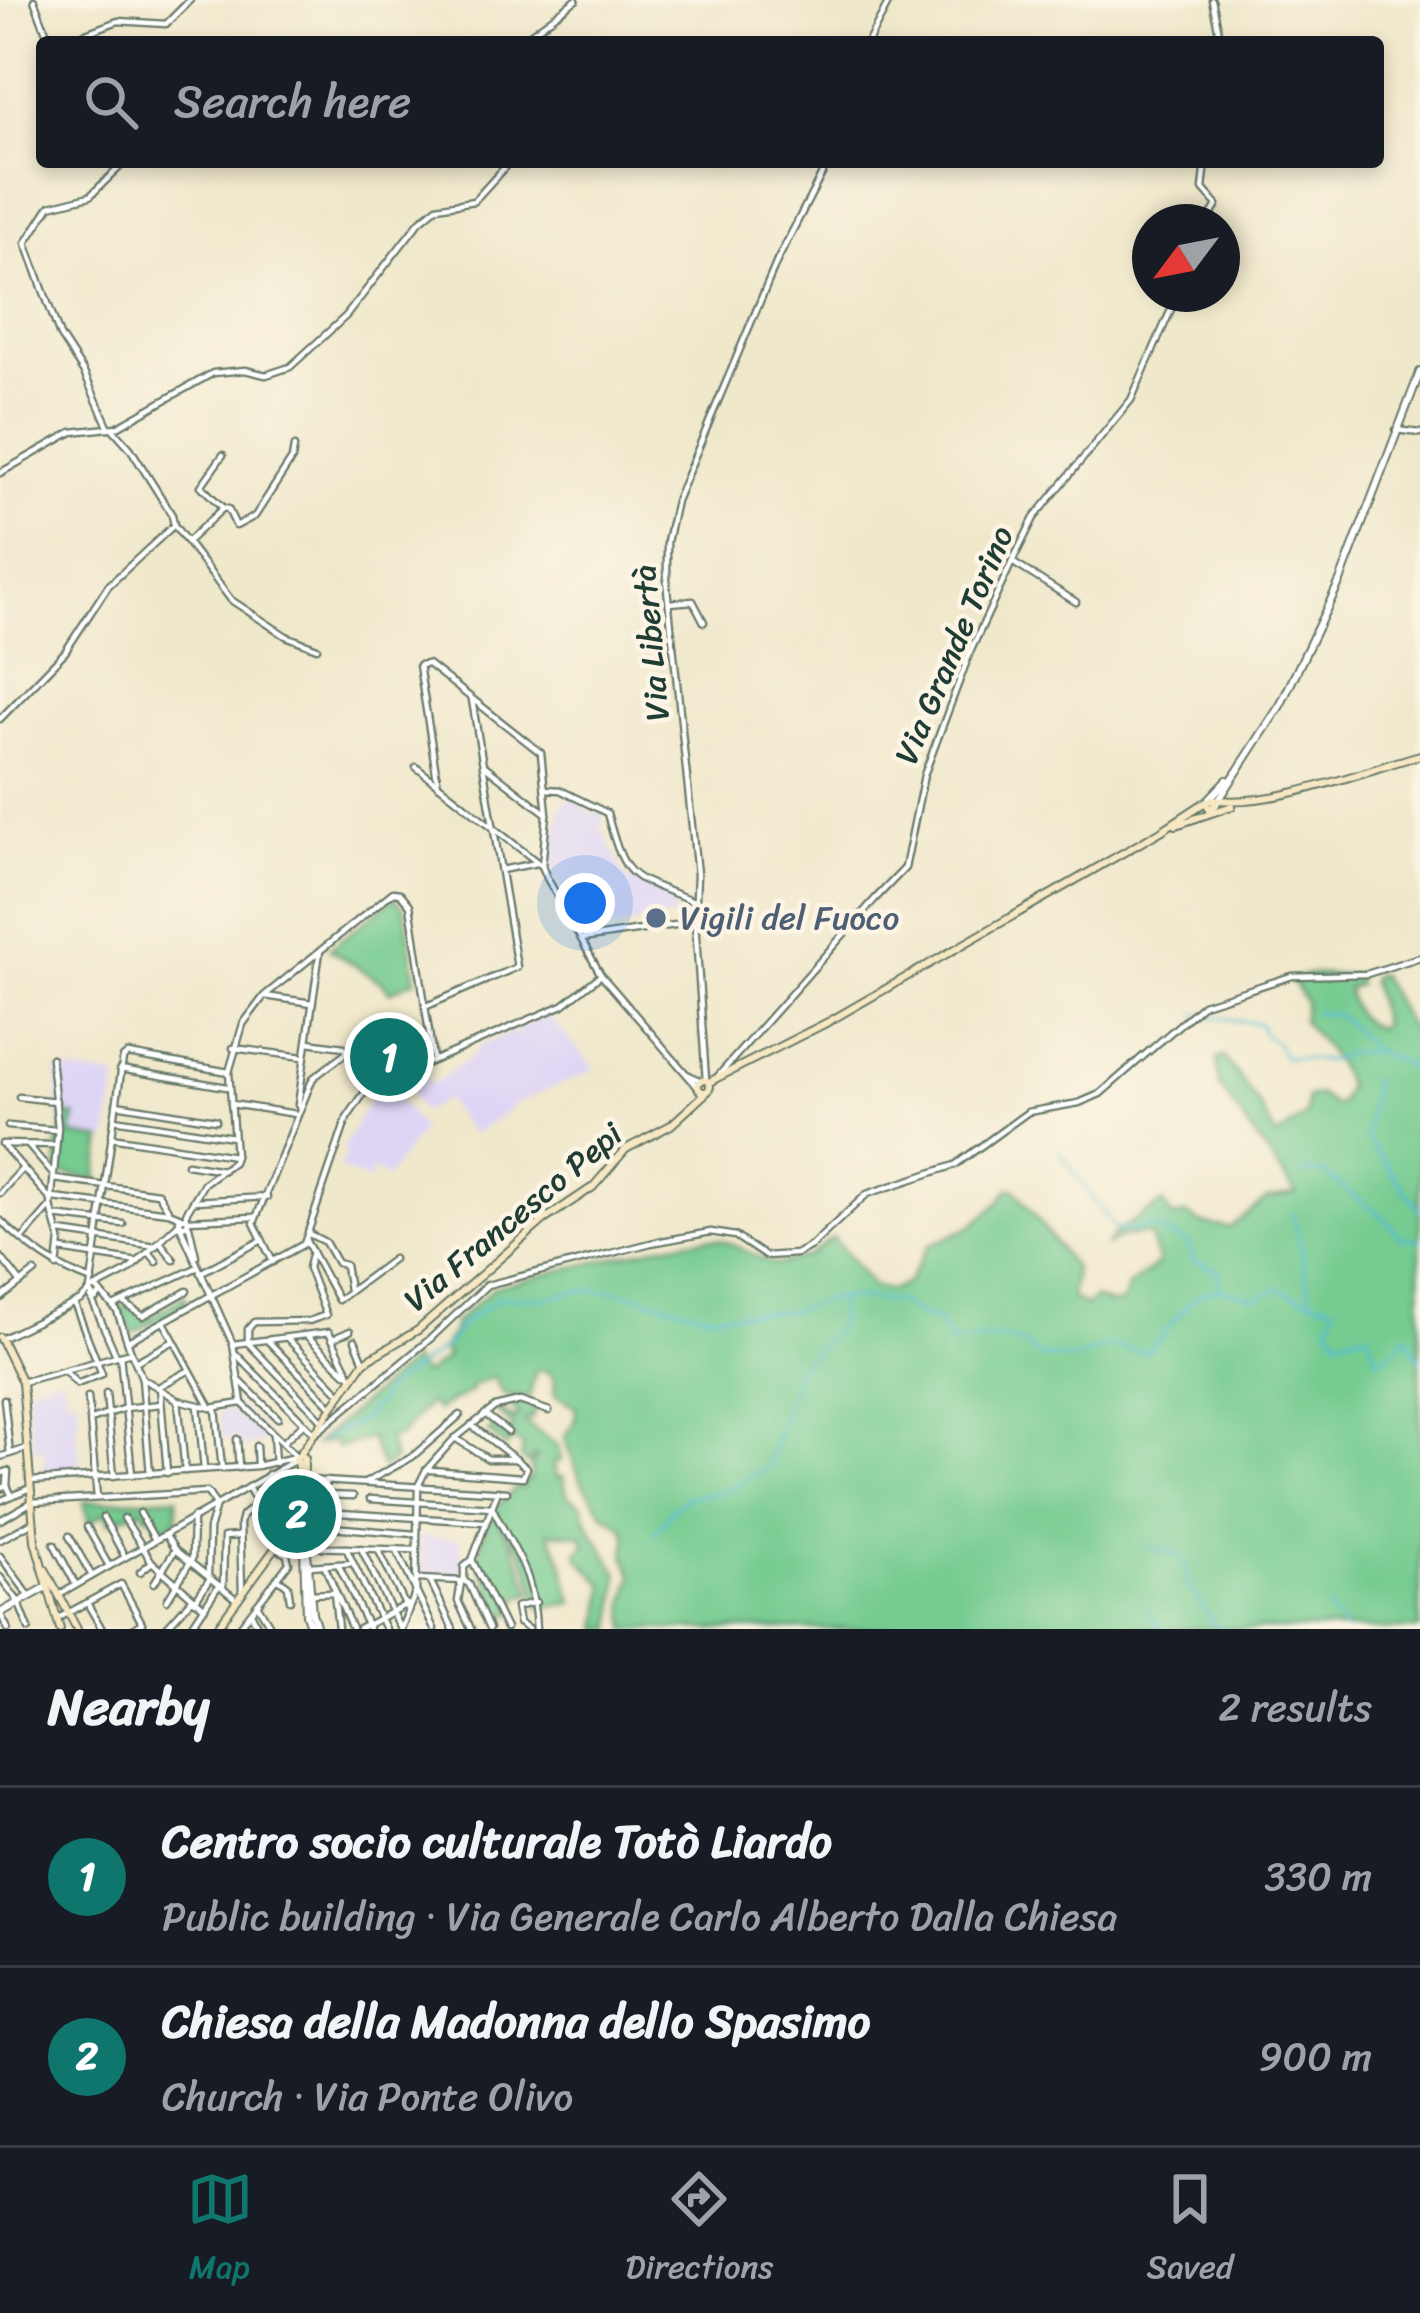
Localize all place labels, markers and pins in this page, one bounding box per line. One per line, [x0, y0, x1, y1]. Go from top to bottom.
place label: Vigili del Fuoco [680, 889, 899, 947]
marker: Vigili del Fuoco [643, 905, 669, 931]
pin: 1 [350, 1012, 428, 1102]
pin: 2 [258, 1469, 336, 1559]

